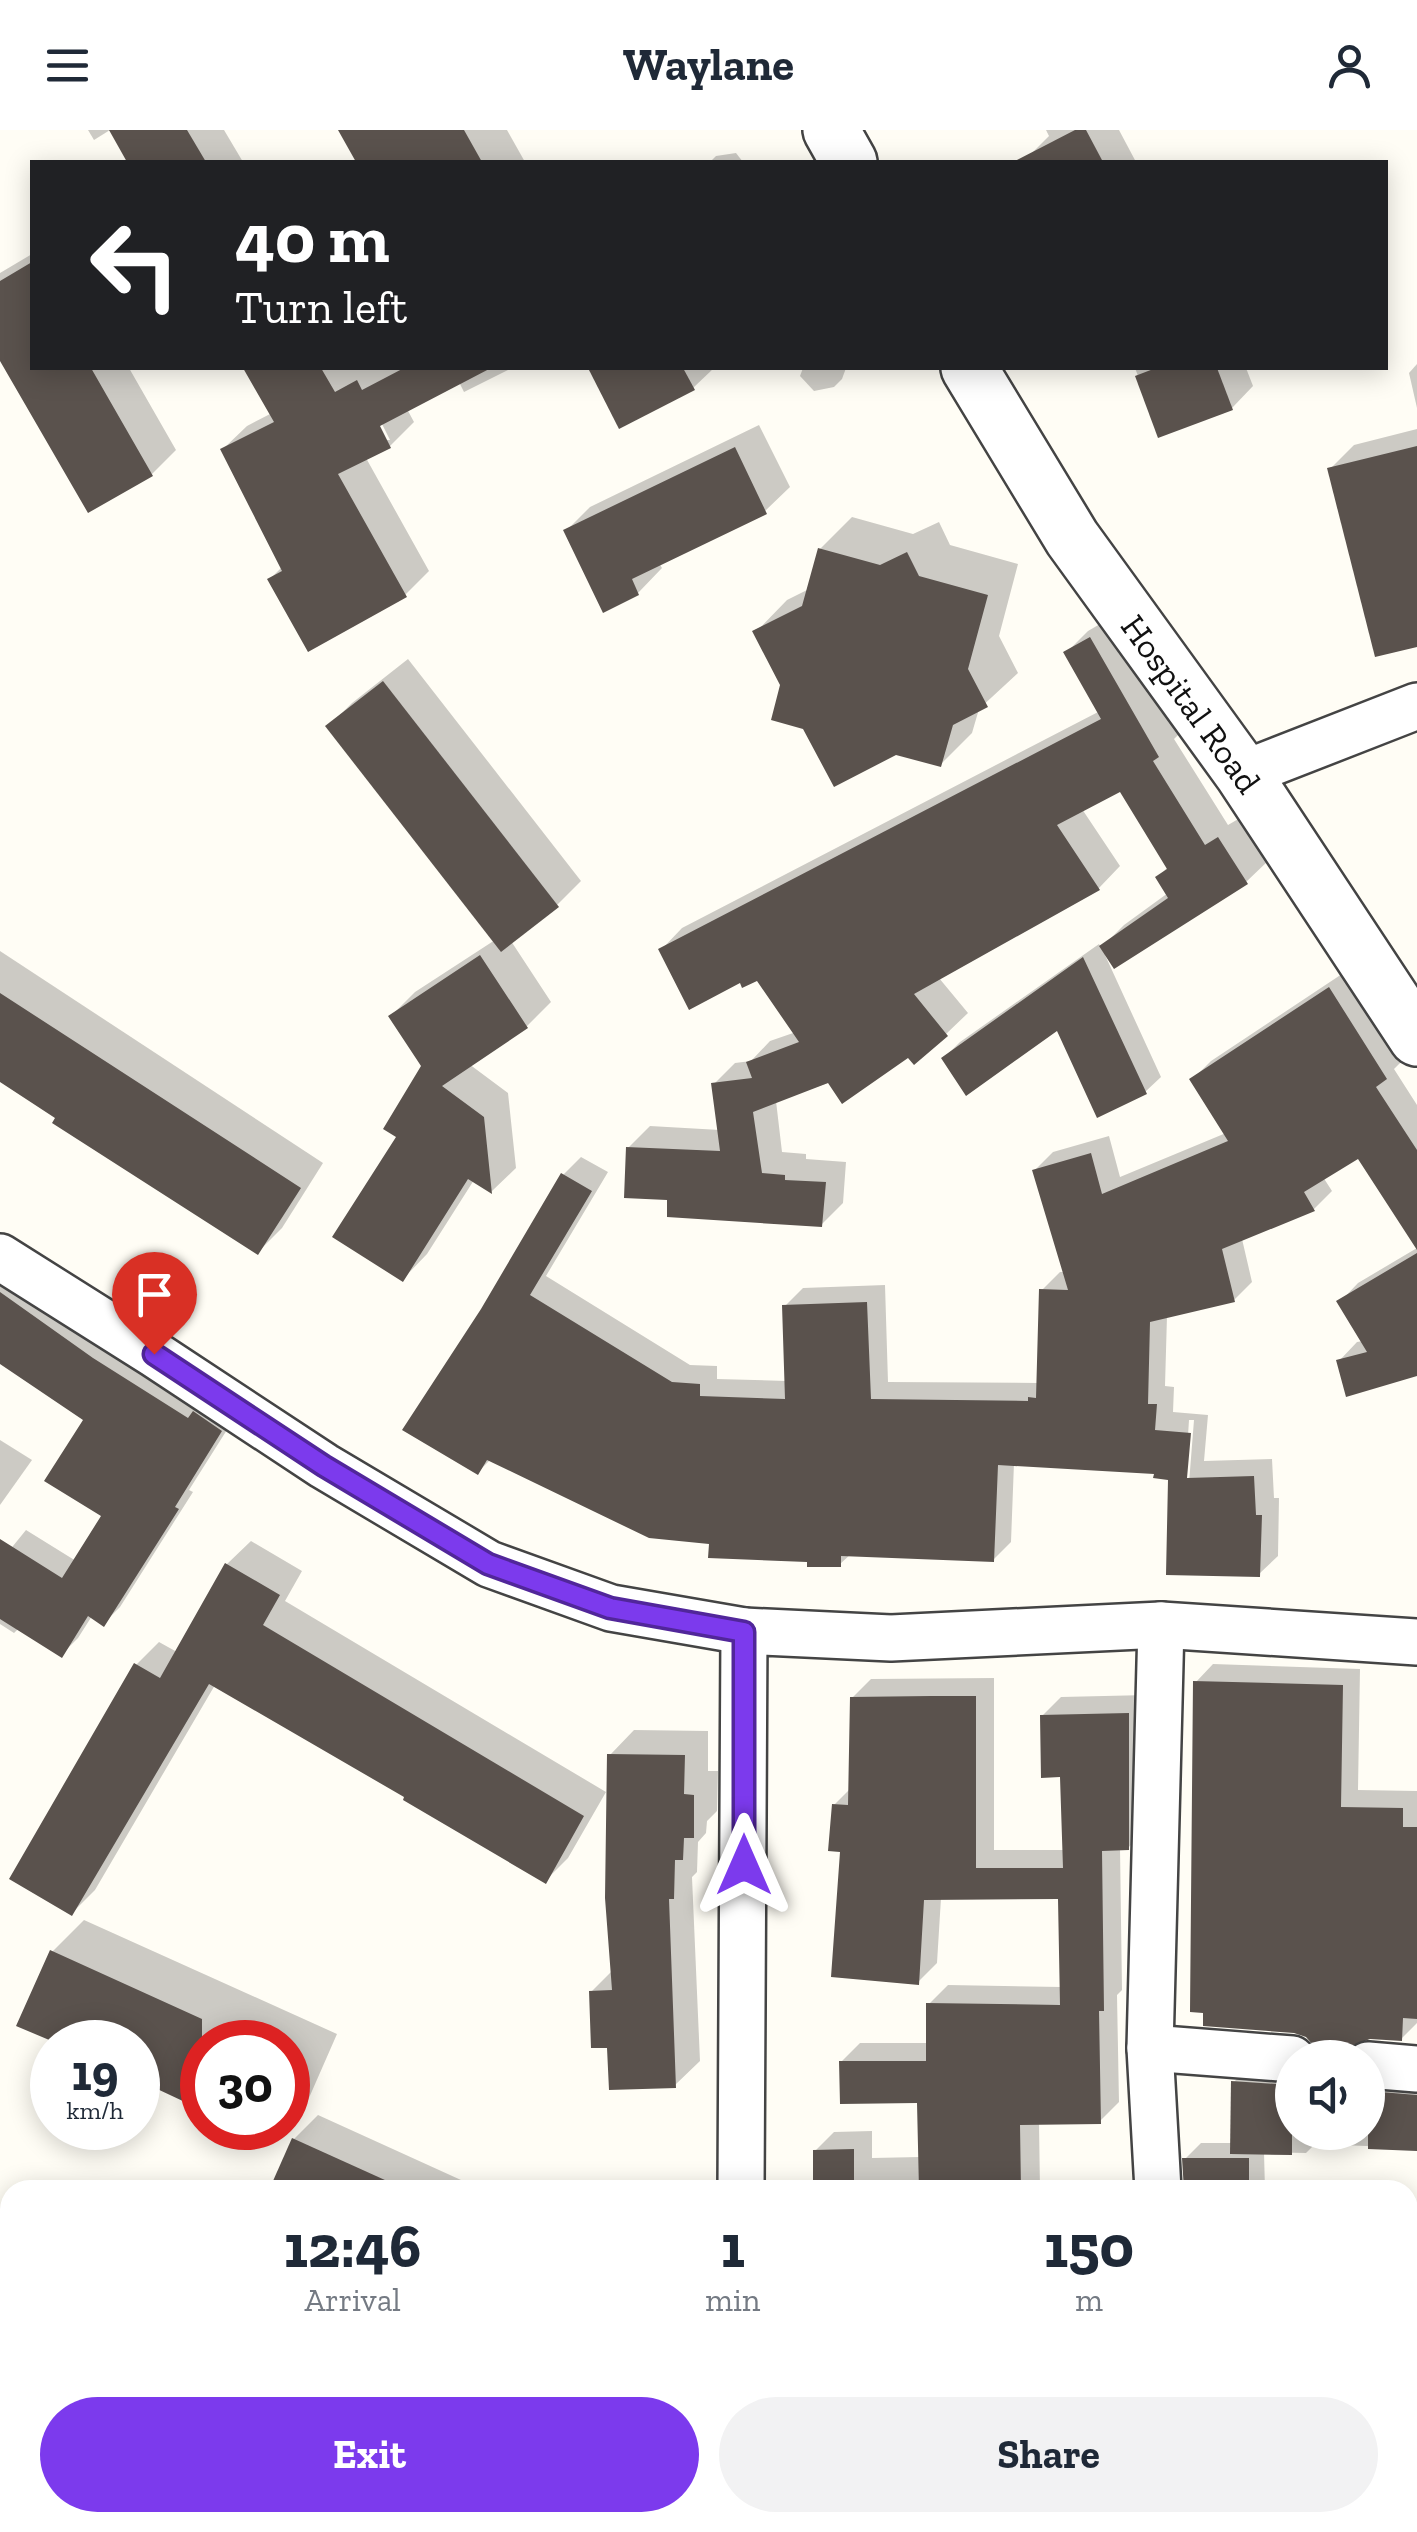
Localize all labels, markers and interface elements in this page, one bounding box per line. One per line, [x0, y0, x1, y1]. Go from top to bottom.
icon: menu [40, 38, 95, 93]
text: Waylane [623, 38, 794, 92]
icon: person [1322, 38, 1377, 93]
text: 40 m [235, 196, 390, 280]
icon: left [70, 200, 200, 330]
text: Turn left [235, 281, 407, 335]
street label: Hospital Road [1112, 607, 1270, 801]
pin [112, 1252, 197, 1355]
icon: arrive [127, 1267, 182, 1322]
position arrow [692, 1813, 796, 1917]
speed limit sign: 30 [180, 2020, 310, 2150]
map controls [1275, 2040, 1385, 2150]
button: sound [1275, 2040, 1385, 2150]
text: 19 [72, 2043, 118, 2103]
text: km/h [66, 2095, 124, 2125]
text: 12:46 [284, 2210, 422, 2282]
text: 1 [721, 2210, 745, 2282]
text: 150 [1044, 2210, 1134, 2282]
text: Arrival [304, 2281, 401, 2319]
text: min [705, 2281, 760, 2319]
text: m [1075, 2281, 1103, 2319]
button: Exit [40, 2397, 699, 2512]
button: Share [719, 2397, 1378, 2512]

